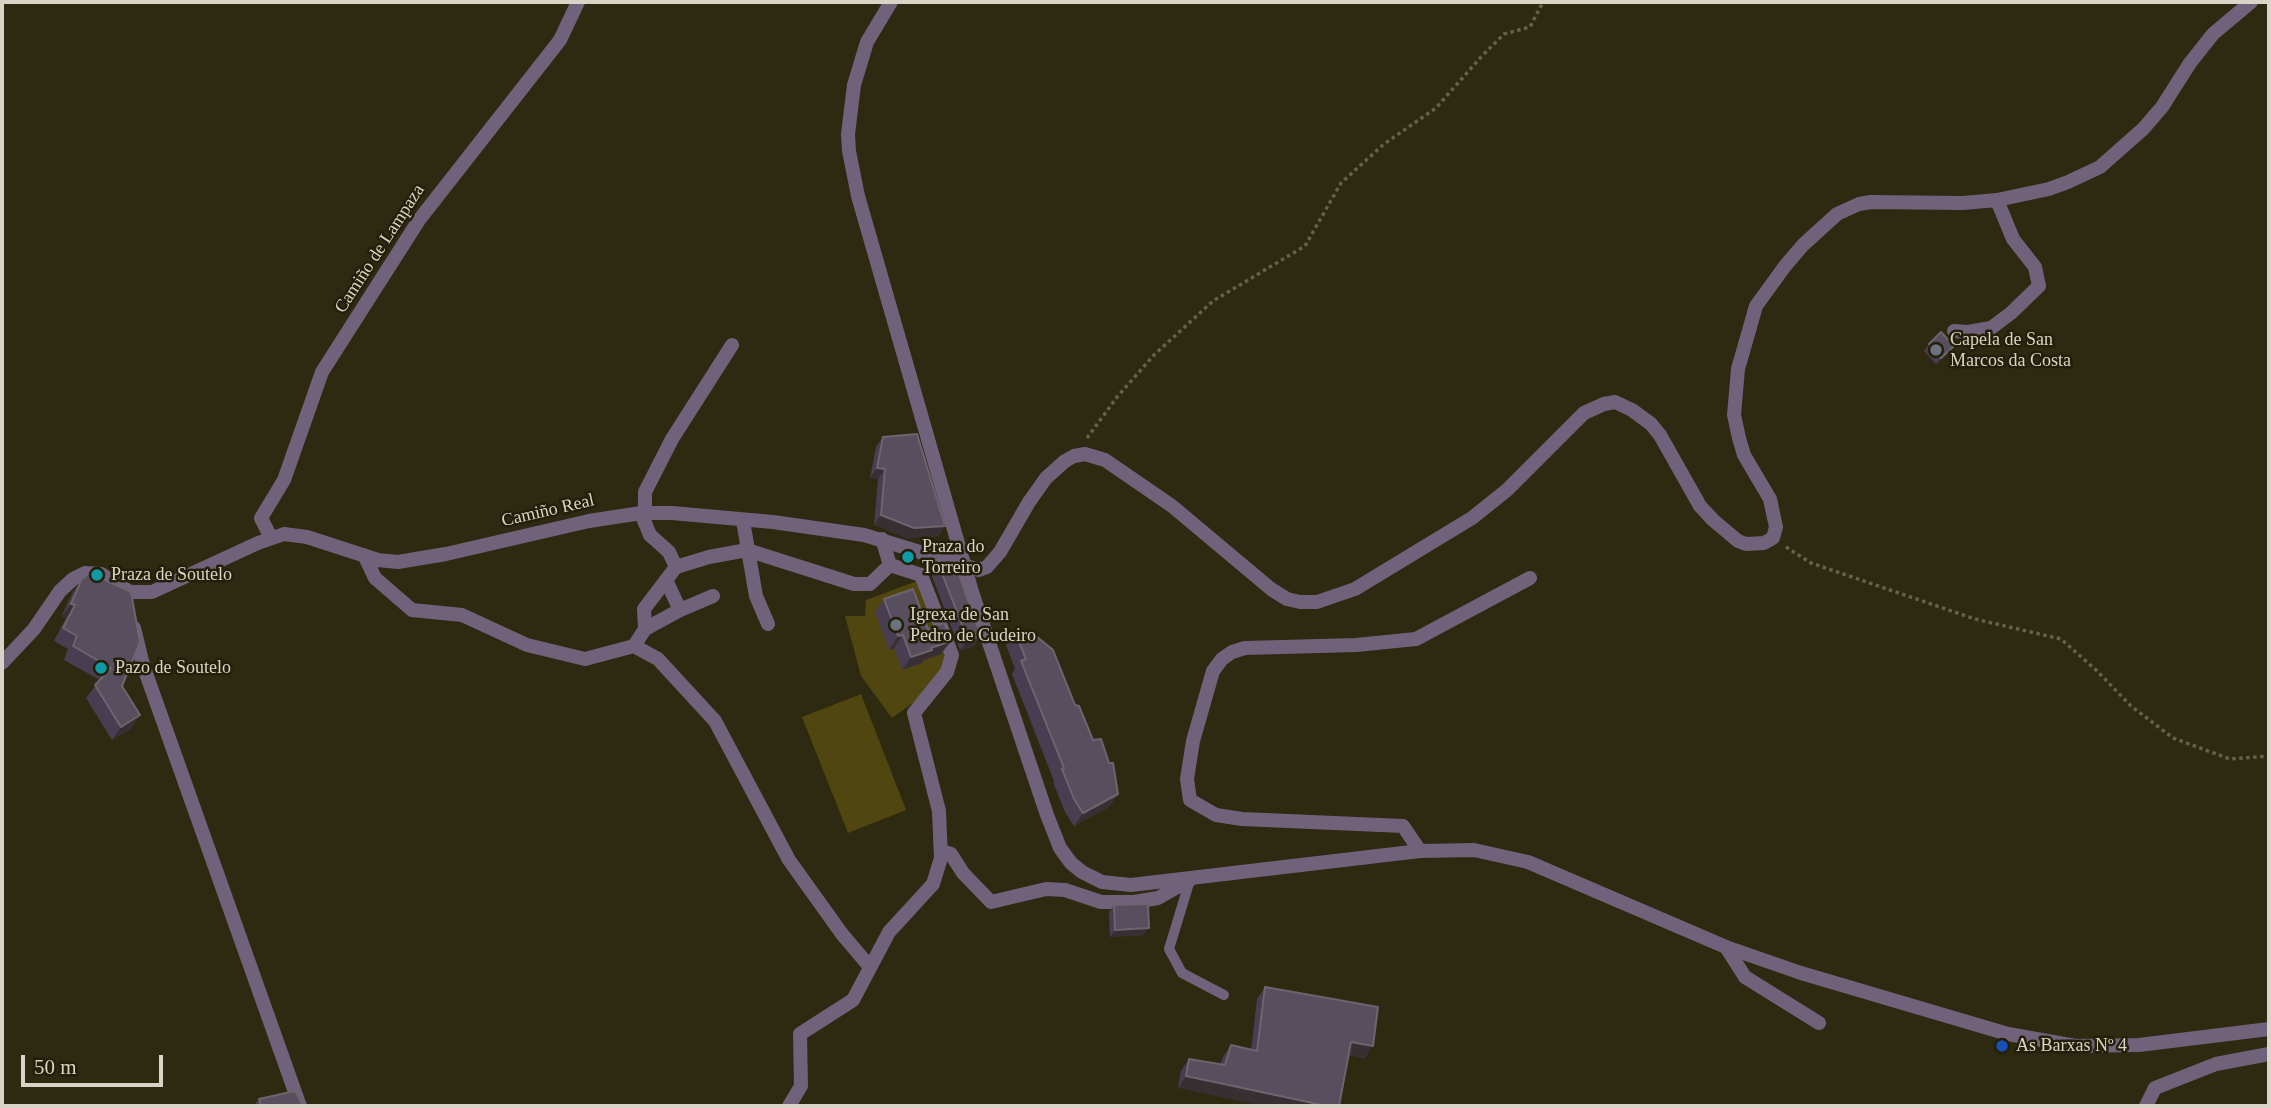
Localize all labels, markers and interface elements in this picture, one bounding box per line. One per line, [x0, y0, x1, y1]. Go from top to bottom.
street label: Camiño de Lampaza [330, 181, 430, 317]
place label: Capela de San Marcos da Costa [1950, 329, 2071, 372]
marker: Capela de San Marcos da Costa [1928, 342, 1944, 358]
street label: Camiño Real [500, 490, 596, 532]
place label: Praza do Torreiro [922, 536, 984, 578]
marker: Praza do Torreiro [900, 549, 916, 565]
place label: Praza de Soutelo [111, 564, 232, 586]
marker: Praza de Soutelo [89, 567, 105, 583]
place label: Igrexa de San Pedro de Cudeiro [910, 604, 1036, 646]
marker: Igrexa de San Pedro de Cudeiro [888, 617, 904, 633]
place label: Pazo de Soutelo [115, 657, 231, 679]
marker: Pazo de Soutelo [93, 660, 109, 676]
place label: As Barxas Nº 4 [2016, 1035, 2127, 1057]
marker: As Barxas Nº 4 [1994, 1038, 2010, 1054]
scale bar [24, 1042, 166, 1086]
text: 50 m [34, 1055, 77, 1079]

